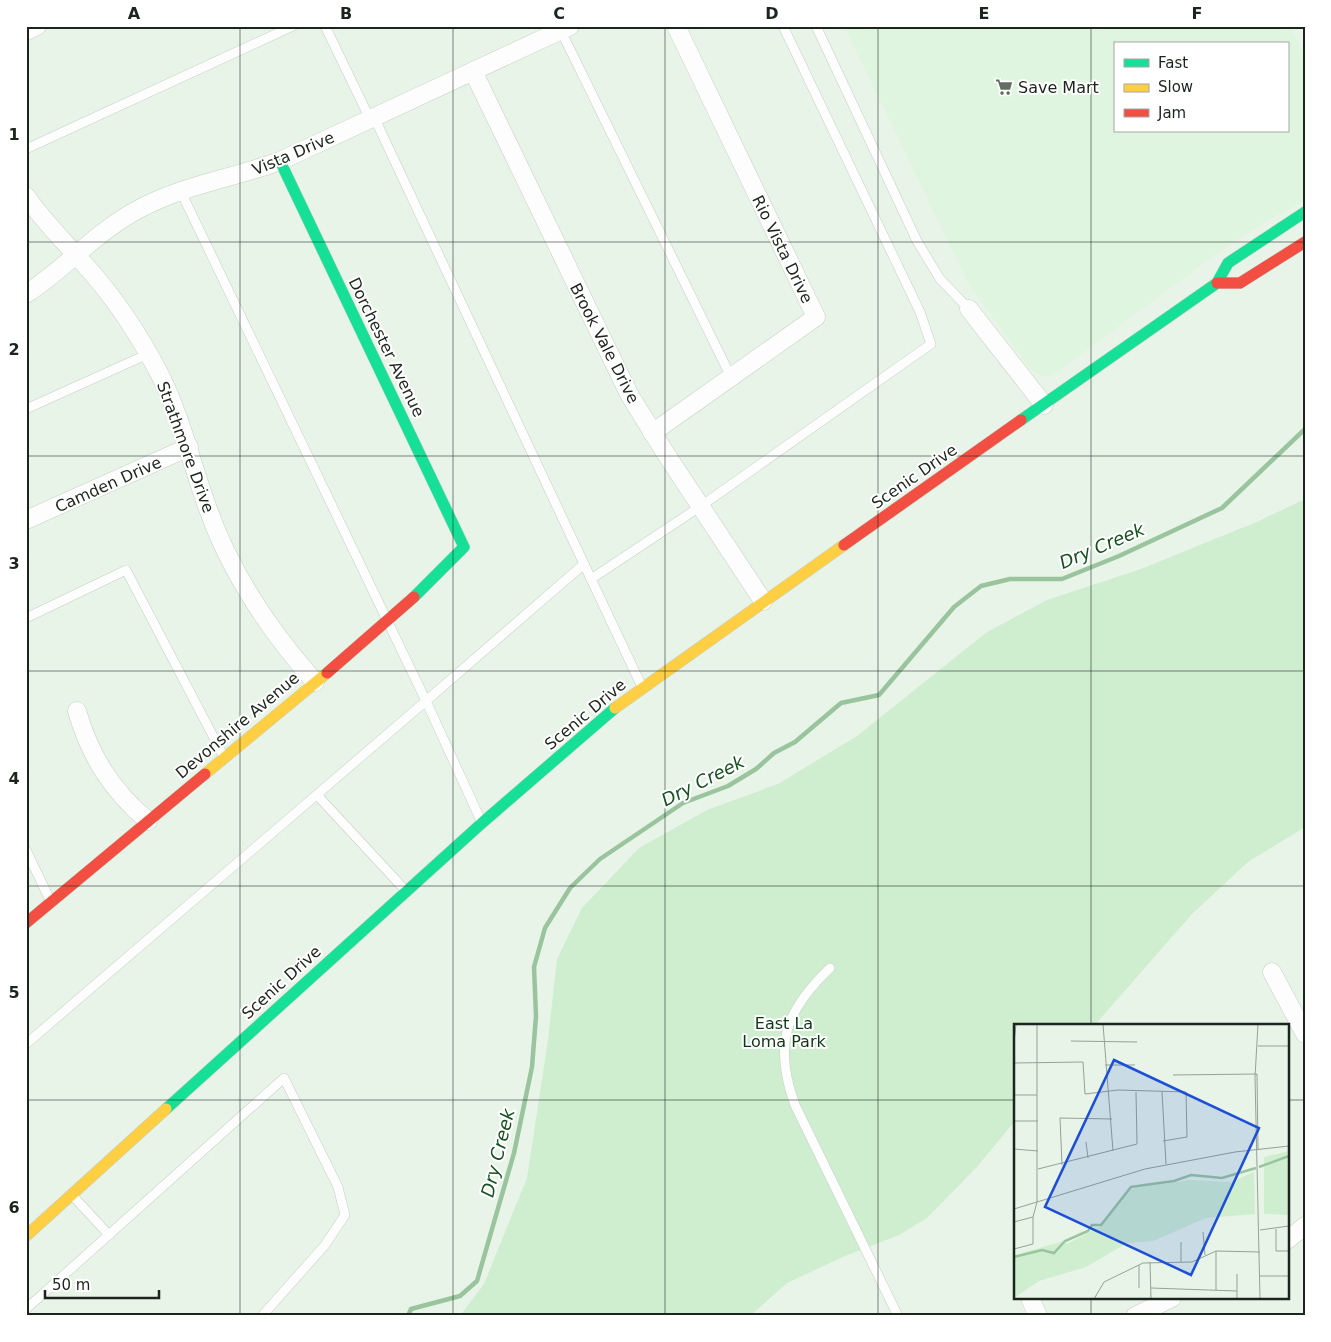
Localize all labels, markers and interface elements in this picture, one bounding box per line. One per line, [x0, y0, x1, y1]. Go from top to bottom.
text: A [128, 4, 141, 23]
text: B [340, 4, 352, 23]
text: C [553, 4, 565, 23]
text: D [765, 4, 779, 23]
text: E [979, 4, 989, 23]
text: F [1192, 4, 1202, 23]
legend [1114, 42, 1288, 132]
text: Fast [1158, 54, 1188, 72]
supermarket icon: Save Mart [994, 77, 1014, 97]
place label: Save Mart [1018, 78, 1099, 97]
text: Slow [1158, 78, 1193, 96]
text: Jam [1157, 104, 1186, 122]
text: 1 [8, 125, 20, 144]
street label: Vista Drive [249, 128, 337, 179]
street label: Rio Vista Drive [748, 192, 817, 306]
street label: Dorchester Avenue [345, 274, 429, 420]
street label: Brook Vale Drive [566, 280, 643, 407]
text: 2 [8, 340, 20, 359]
street label: Strathmore Drive [153, 379, 218, 515]
street label: Scenic Drive [868, 440, 961, 513]
street label: Camden Drive [52, 453, 164, 516]
water label: Dry Creek [1056, 518, 1149, 573]
text: 3 [8, 554, 20, 573]
street label: Devonshire Avenue [172, 668, 303, 783]
street label: Scenic Drive [541, 675, 630, 754]
water label: Dry Creek [658, 750, 749, 810]
text: 4 [8, 769, 20, 788]
street label: Scenic Drive [238, 942, 325, 1023]
text: 5 [8, 983, 20, 1002]
park label: East La Loma Park [742, 1014, 826, 1051]
inset map [1014, 1024, 1288, 1300]
water label: Dry Creek [476, 1105, 519, 1199]
text: 6 [8, 1198, 20, 1217]
scale bar [45, 1267, 159, 1299]
text: 50 m [52, 1276, 90, 1294]

